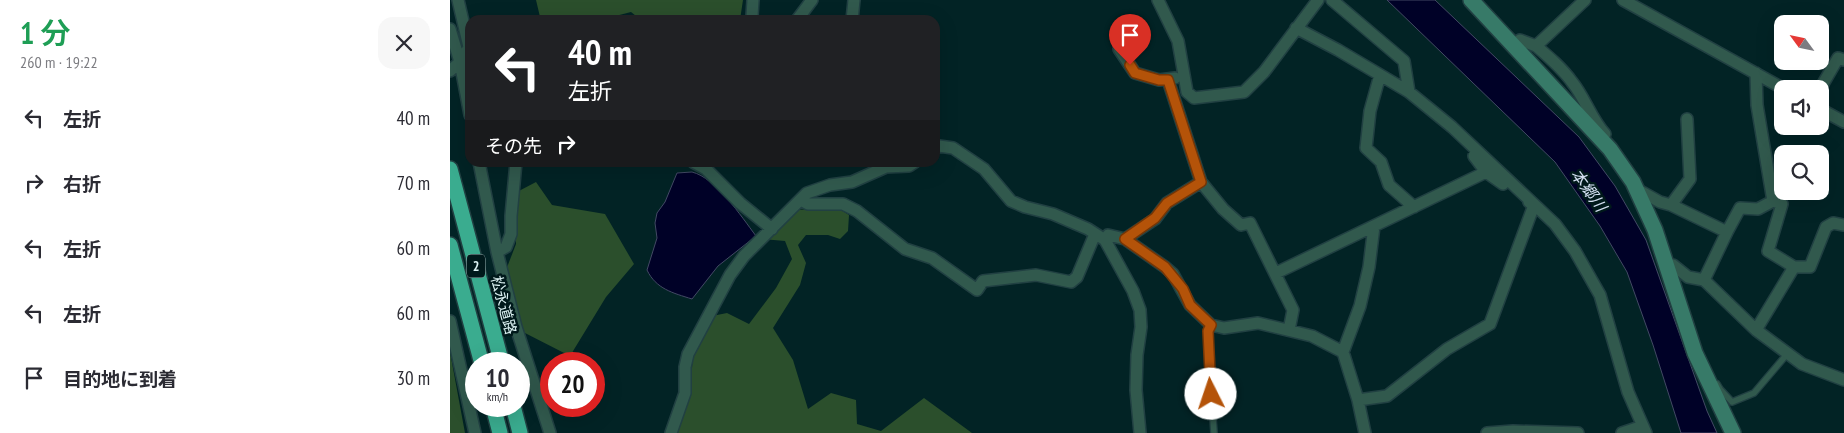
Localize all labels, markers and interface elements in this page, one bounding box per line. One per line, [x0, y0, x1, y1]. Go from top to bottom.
text: 1 分 [20, 13, 71, 52]
pin [1109, 14, 1151, 65]
north arrow [1774, 15, 1829, 70]
map controls [1774, 15, 1829, 200]
button: close [378, 17, 430, 69]
icon: arrive [1116, 21, 1144, 49]
text: 40 m [568, 29, 632, 75]
icon: left [485, 35, 550, 100]
text: 260 m · 19:22 [20, 52, 98, 72]
text: 左折 [568, 77, 612, 105]
button: sound [1774, 80, 1829, 135]
icon: left [20, 104, 48, 132]
text: 40 m [397, 106, 430, 130]
text: 左折 [63, 107, 101, 131]
icon: right [552, 130, 580, 158]
text: その先 [485, 134, 542, 158]
button: search [1774, 145, 1829, 200]
water label: 本郷川 [1567, 165, 1612, 217]
icon: right [20, 169, 48, 197]
text: 70 m [397, 171, 430, 195]
text: 右折 [63, 172, 101, 196]
icon: left [20, 234, 48, 262]
text: 60 m [397, 236, 430, 260]
text: 左折 [63, 237, 101, 261]
road number: 2 [467, 255, 485, 278]
street label: 松永道路 [487, 274, 521, 336]
icon: left [20, 299, 48, 327]
text: 60 m [397, 301, 430, 325]
text: 左折 [63, 302, 101, 326]
speed limit sign: 20 [540, 352, 605, 417]
text: 10 [486, 362, 509, 394]
icon: arrive [20, 364, 48, 392]
text: 30 m [397, 366, 430, 390]
text: 目的地に到着 [63, 367, 177, 391]
position arrow [1184, 367, 1236, 419]
text: km/h [487, 389, 508, 404]

